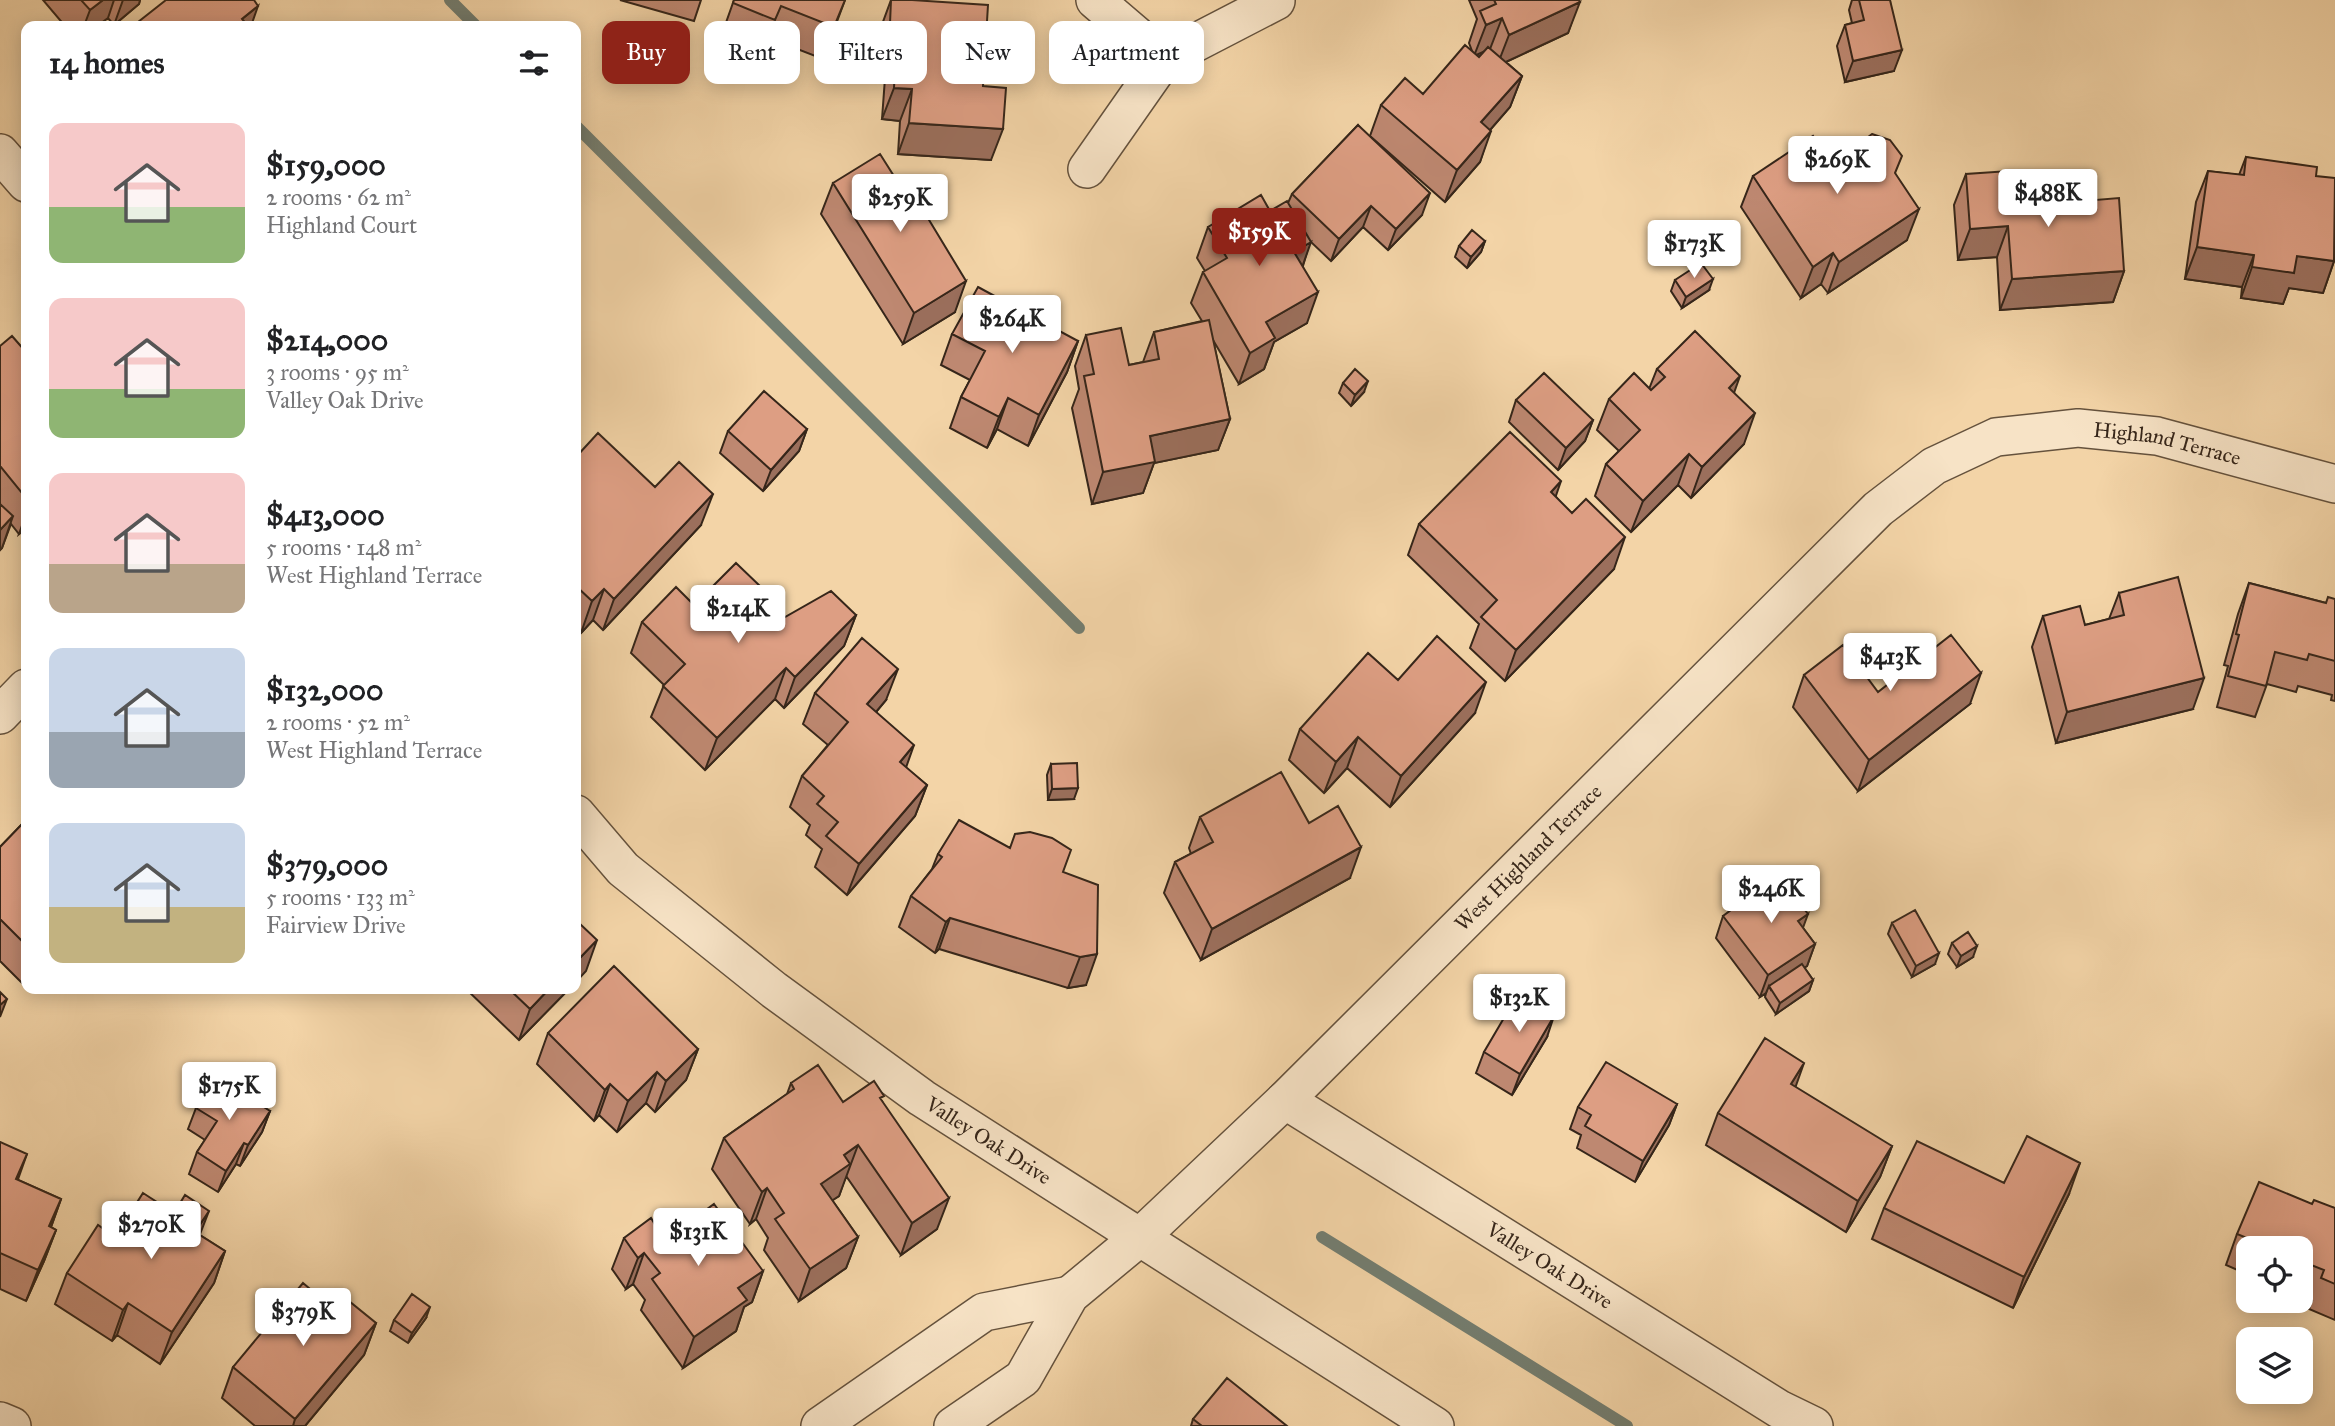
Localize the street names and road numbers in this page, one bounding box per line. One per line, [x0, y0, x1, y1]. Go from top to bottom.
street label: Highland Terrace [2092, 417, 2244, 471]
street label: West Highland Terrace [1449, 778, 1608, 937]
street label: Valley Oak Drive [920, 1090, 1056, 1190]
street label: Valley Oak Drive [1481, 1216, 1618, 1315]

